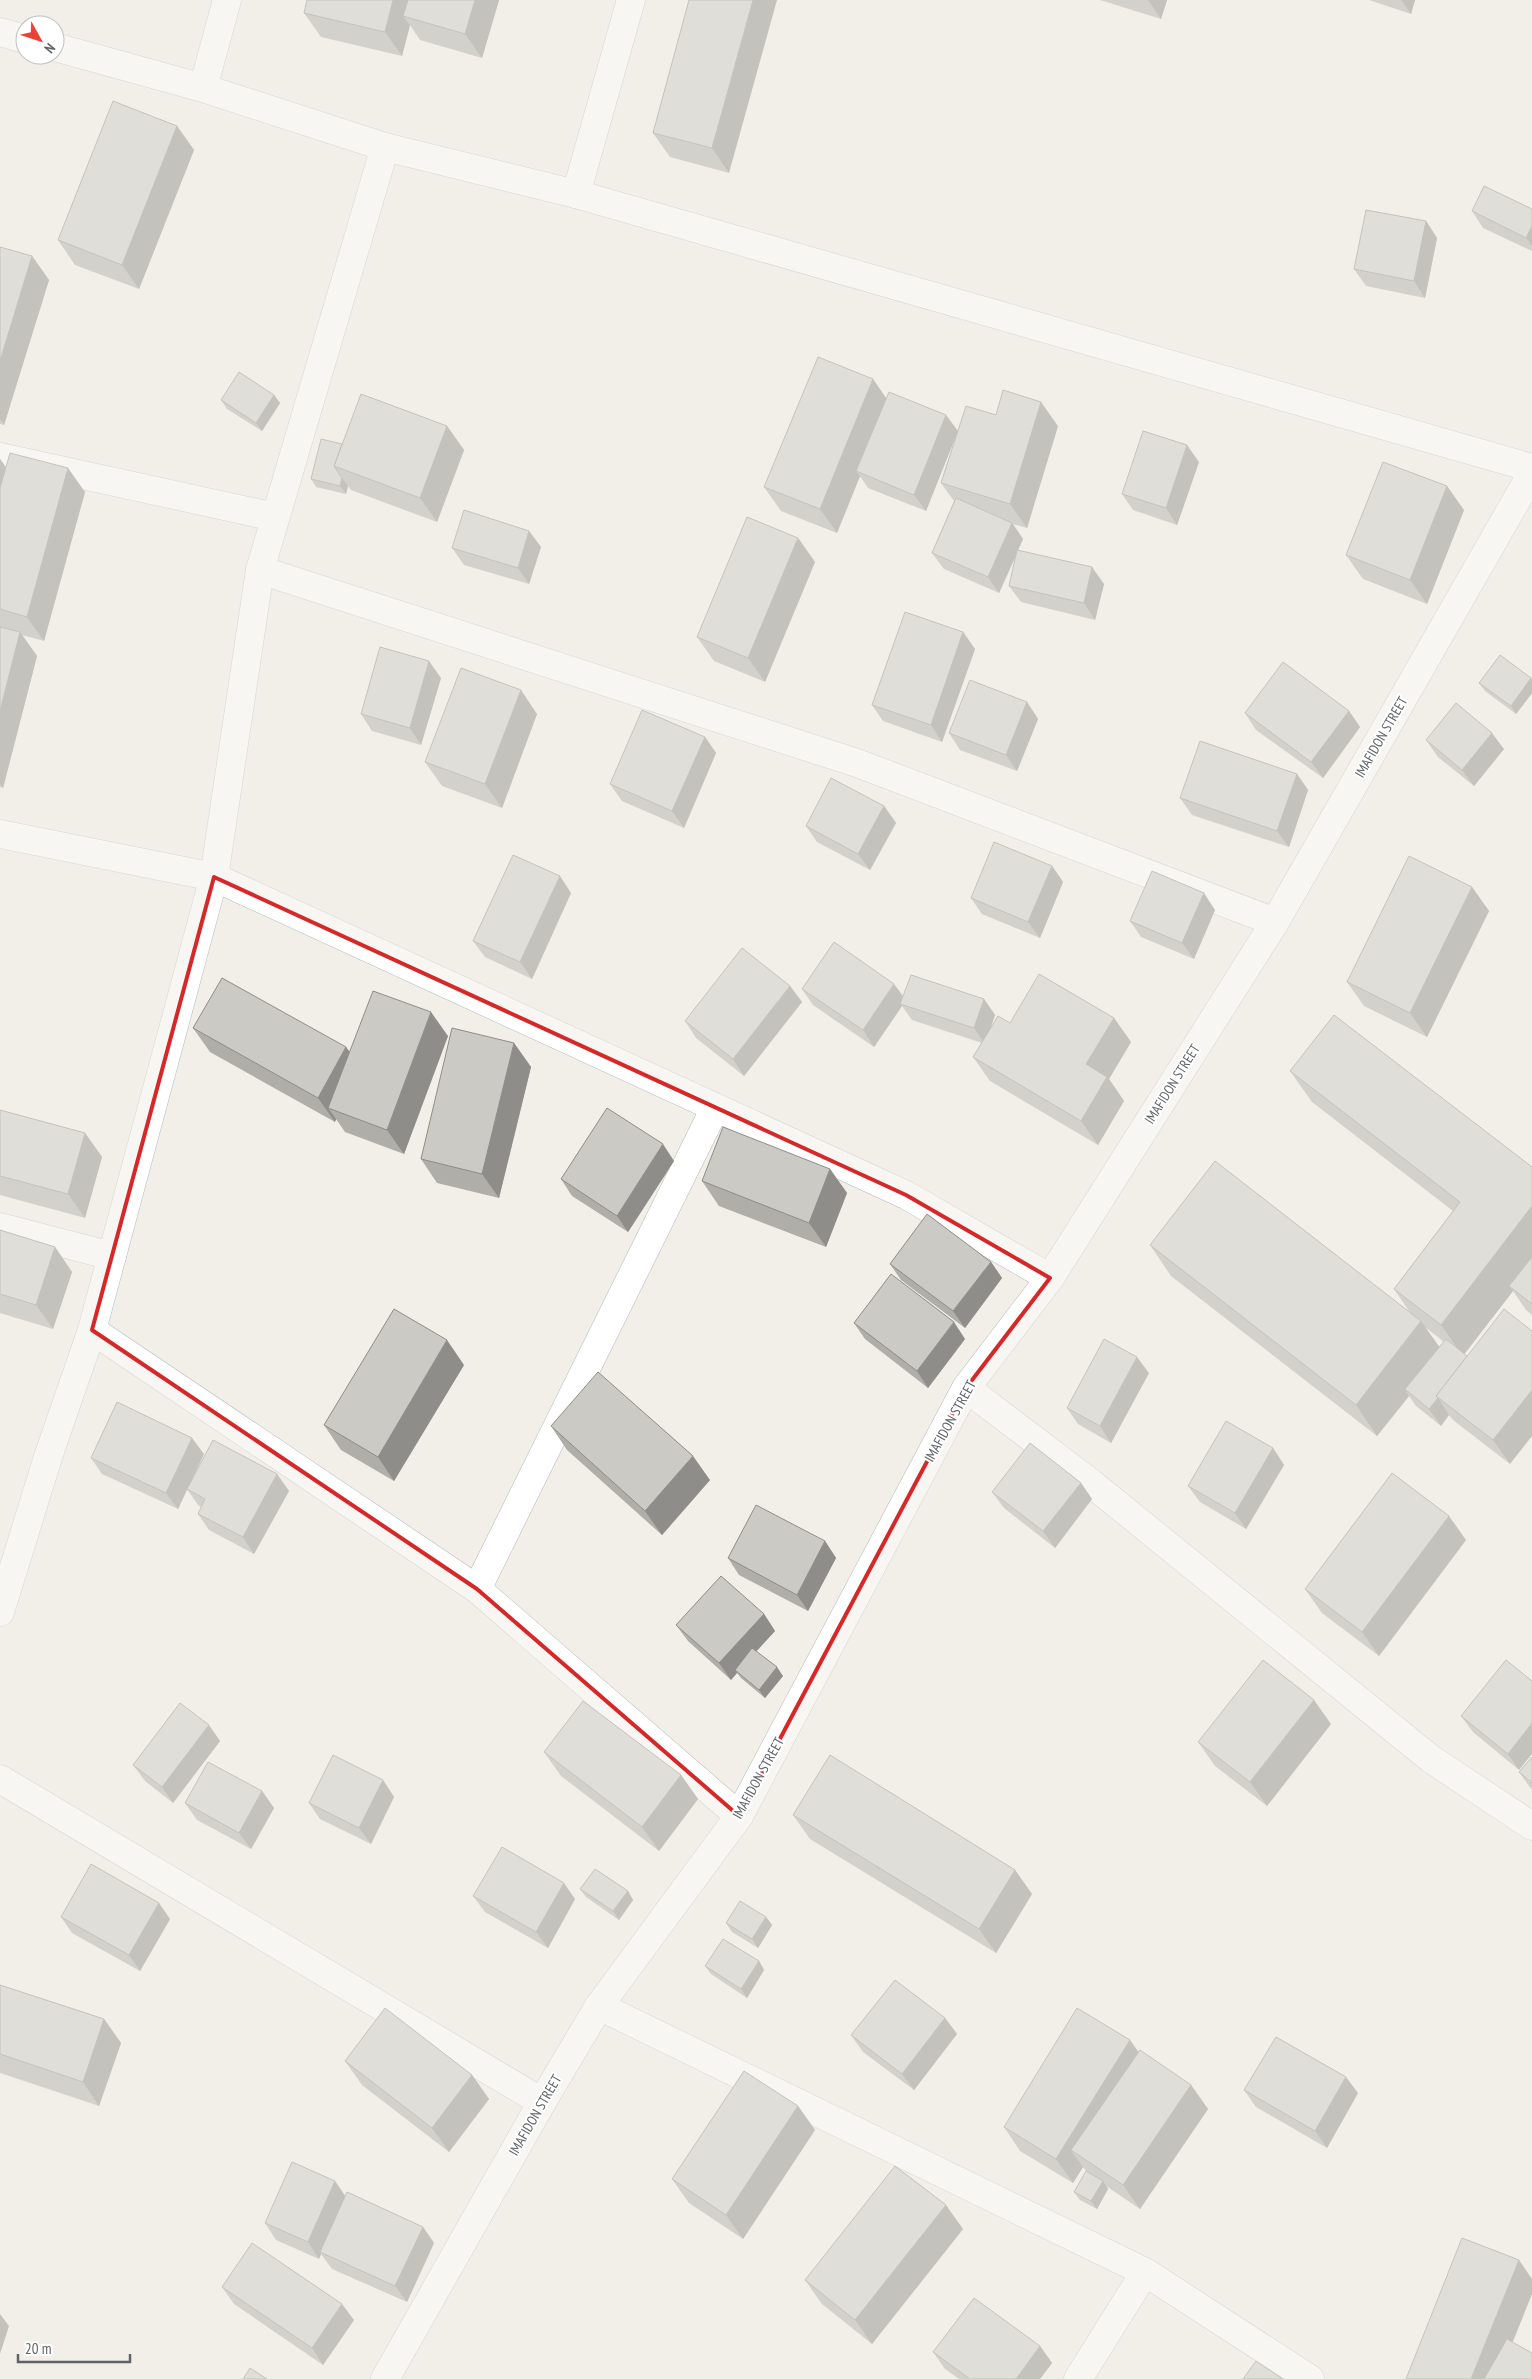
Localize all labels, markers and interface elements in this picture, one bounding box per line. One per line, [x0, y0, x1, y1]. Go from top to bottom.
north arrow [15, 15, 65, 65]
text: N [41, 40, 59, 57]
street label: IMAFIDON STREET [1351, 693, 1412, 781]
street label: IMAFIDON STREET [1140, 1040, 1204, 1127]
street label: IMAFIDON STREET [920, 1376, 980, 1465]
street label: IMAFIDON STREET [728, 1733, 788, 1822]
street label: IMAFIDON STREET [505, 2071, 566, 2159]
scale bar [18, 2332, 130, 2364]
text: 20 m [25, 2339, 51, 2358]

